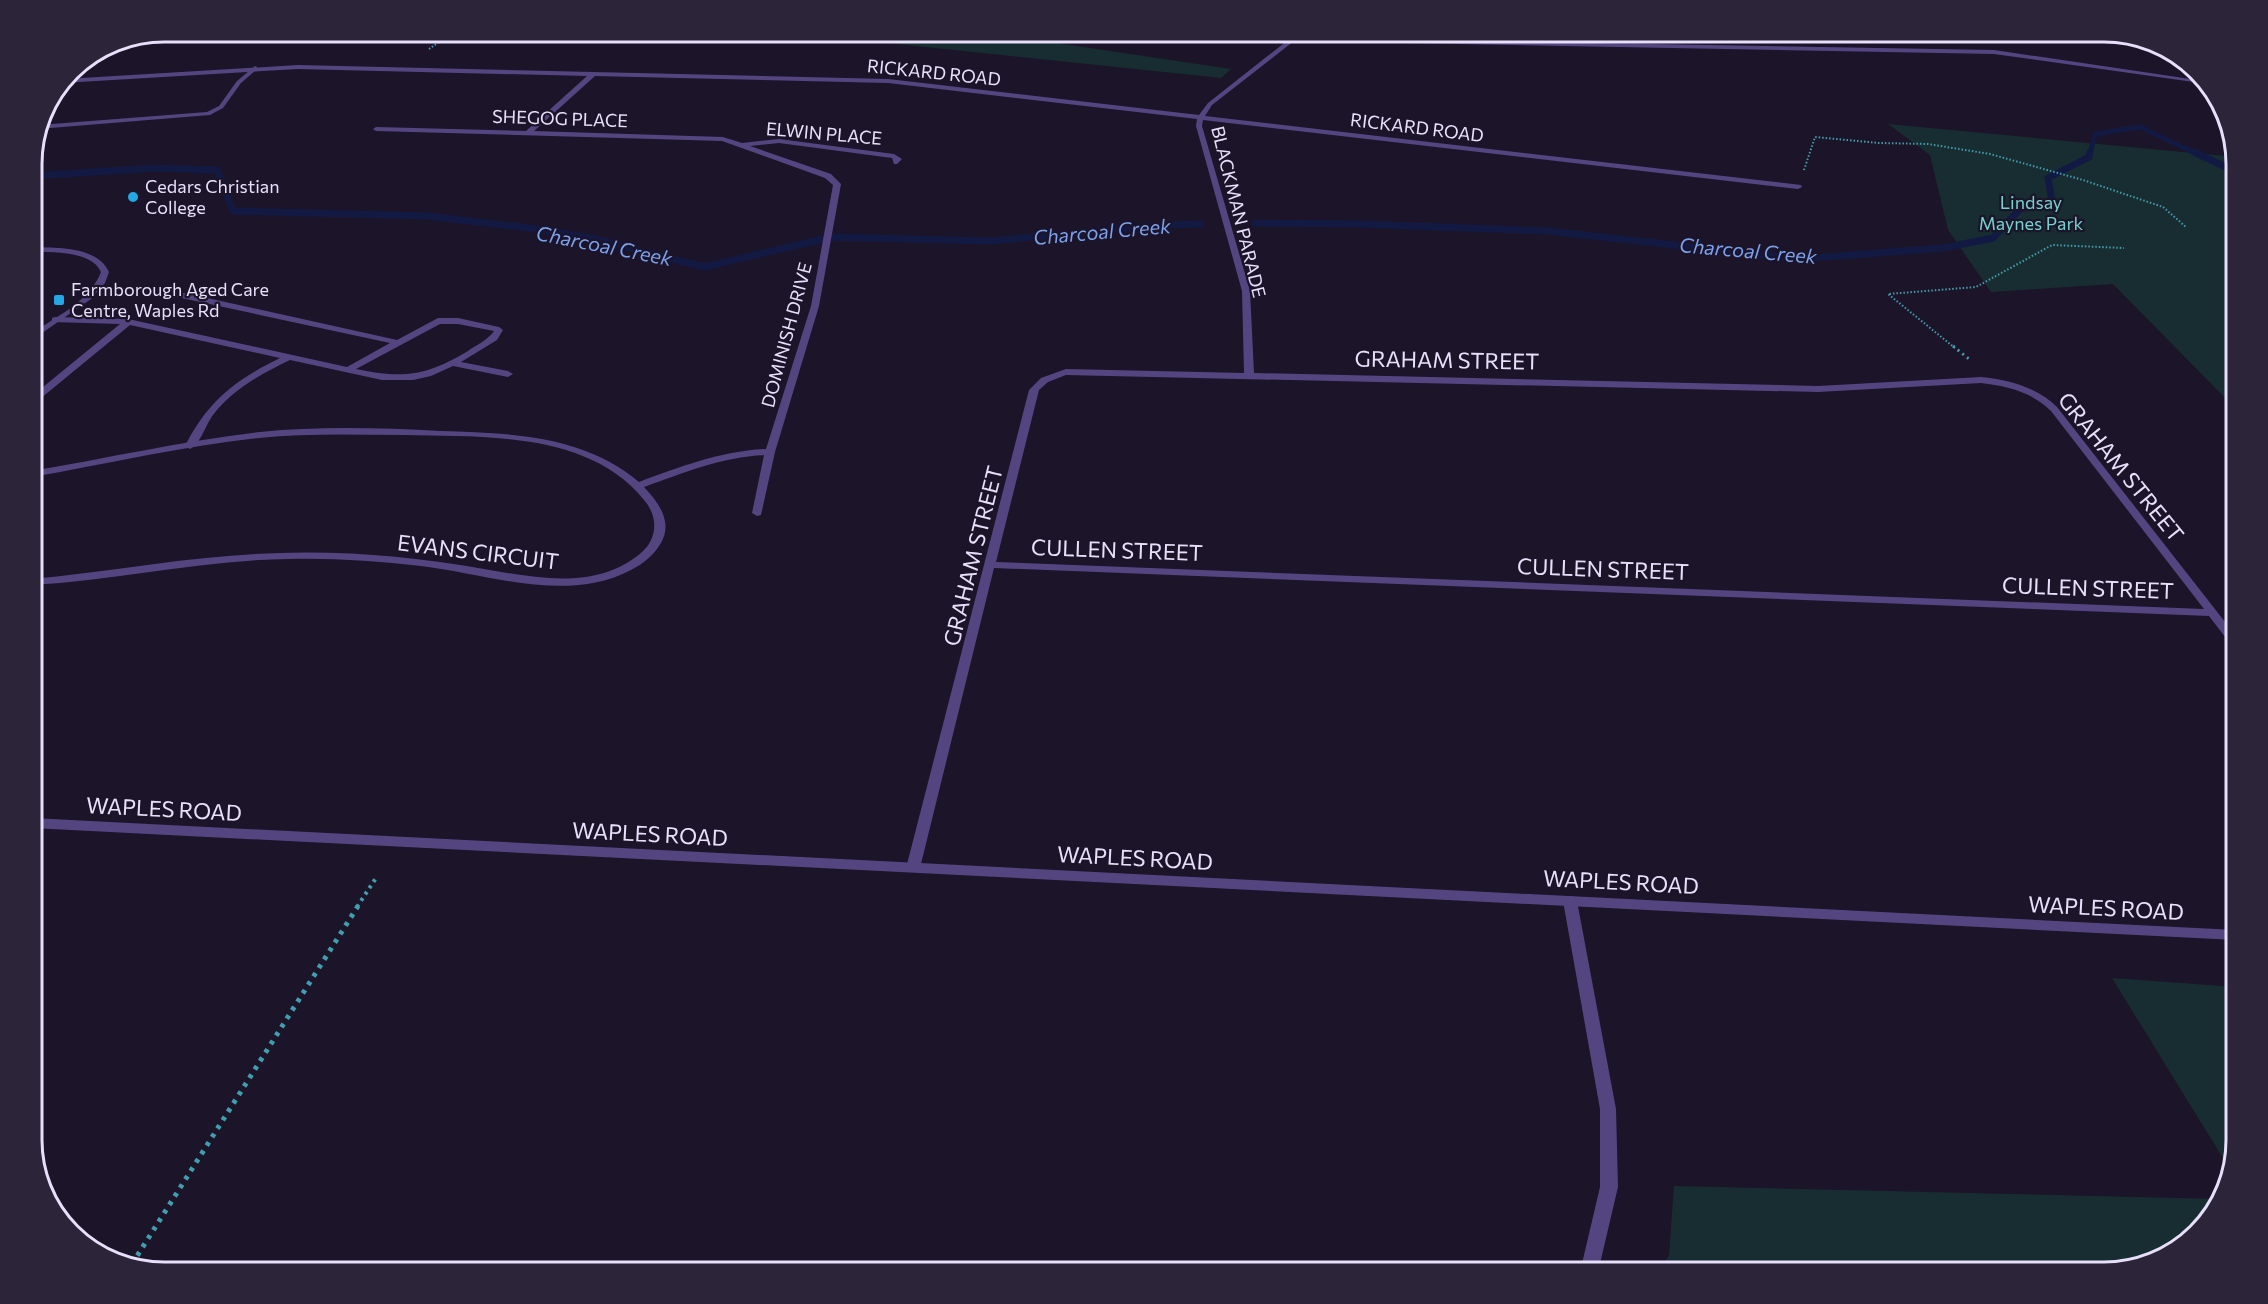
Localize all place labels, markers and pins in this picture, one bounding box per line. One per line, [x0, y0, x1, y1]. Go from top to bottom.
place label: Cedars Christian College [145, 175, 280, 218]
marker: Cedars Christian College [126, 190, 140, 204]
place label: Farmborough Aged Care Centre, Waples Rd [71, 278, 269, 321]
marker: Farmborough Aged Care Centre, Waples Rd [52, 293, 66, 307]

